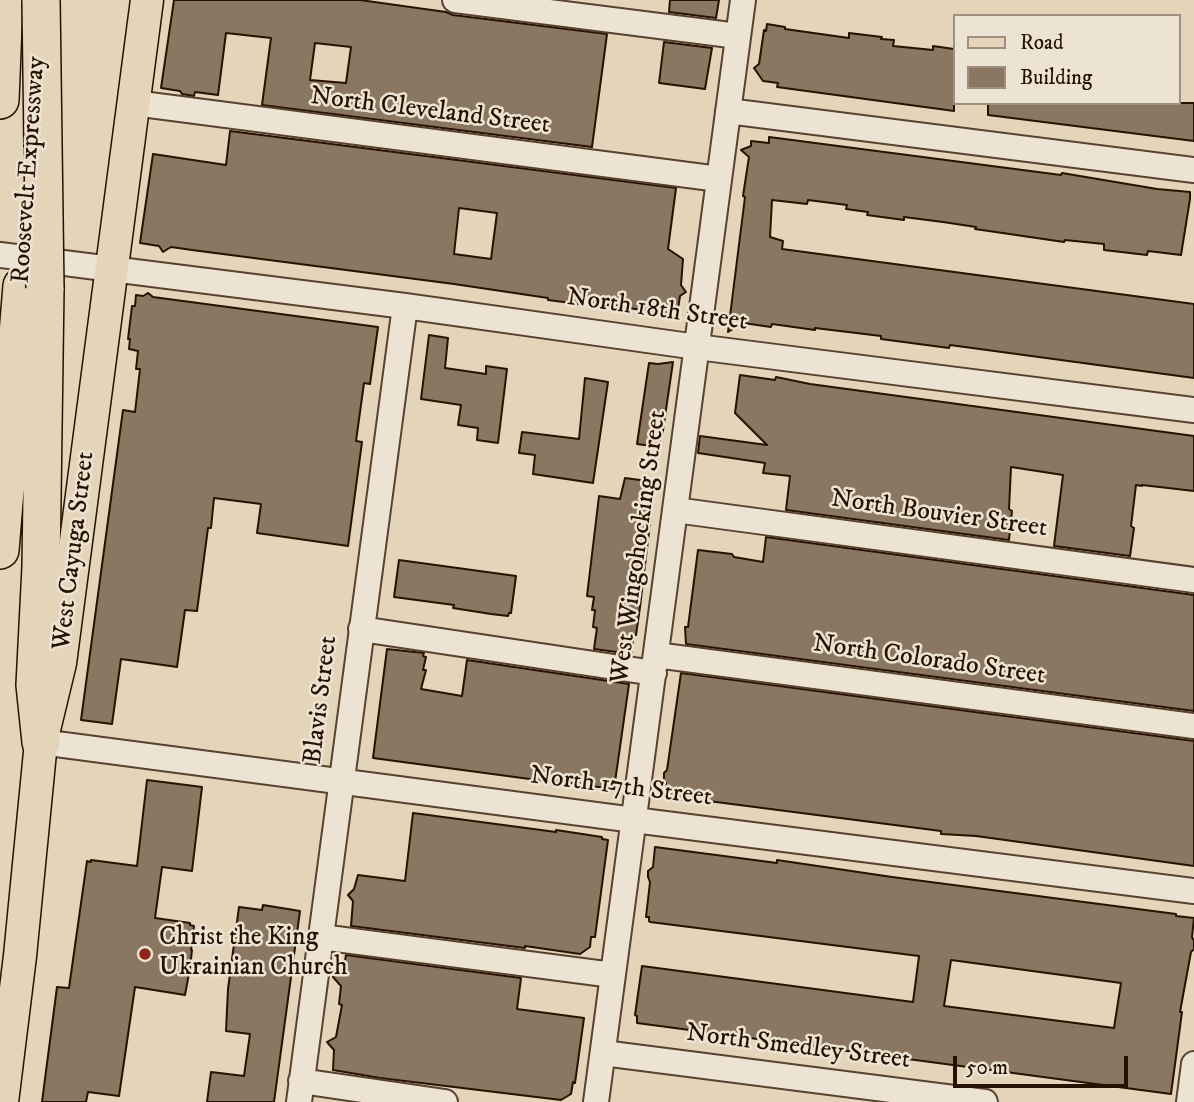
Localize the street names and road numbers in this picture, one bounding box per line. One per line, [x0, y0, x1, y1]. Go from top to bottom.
street label: Roosevelt Expressway [7, 55, 53, 285]
street label: North Cleveland Street [309, 82, 551, 142]
street label: North 18th Street [565, 283, 749, 339]
street label: West Wingohocking Street [605, 408, 675, 686]
street label: West Cayuga Street [47, 450, 103, 652]
street label: North Bouvier Street [829, 484, 1049, 546]
street label: North Colorado Street [811, 629, 1047, 693]
street label: Blavis Street [299, 634, 345, 766]
street label: North 17th Street [528, 761, 714, 815]
street label: North Smedley Street [684, 1019, 912, 1077]

